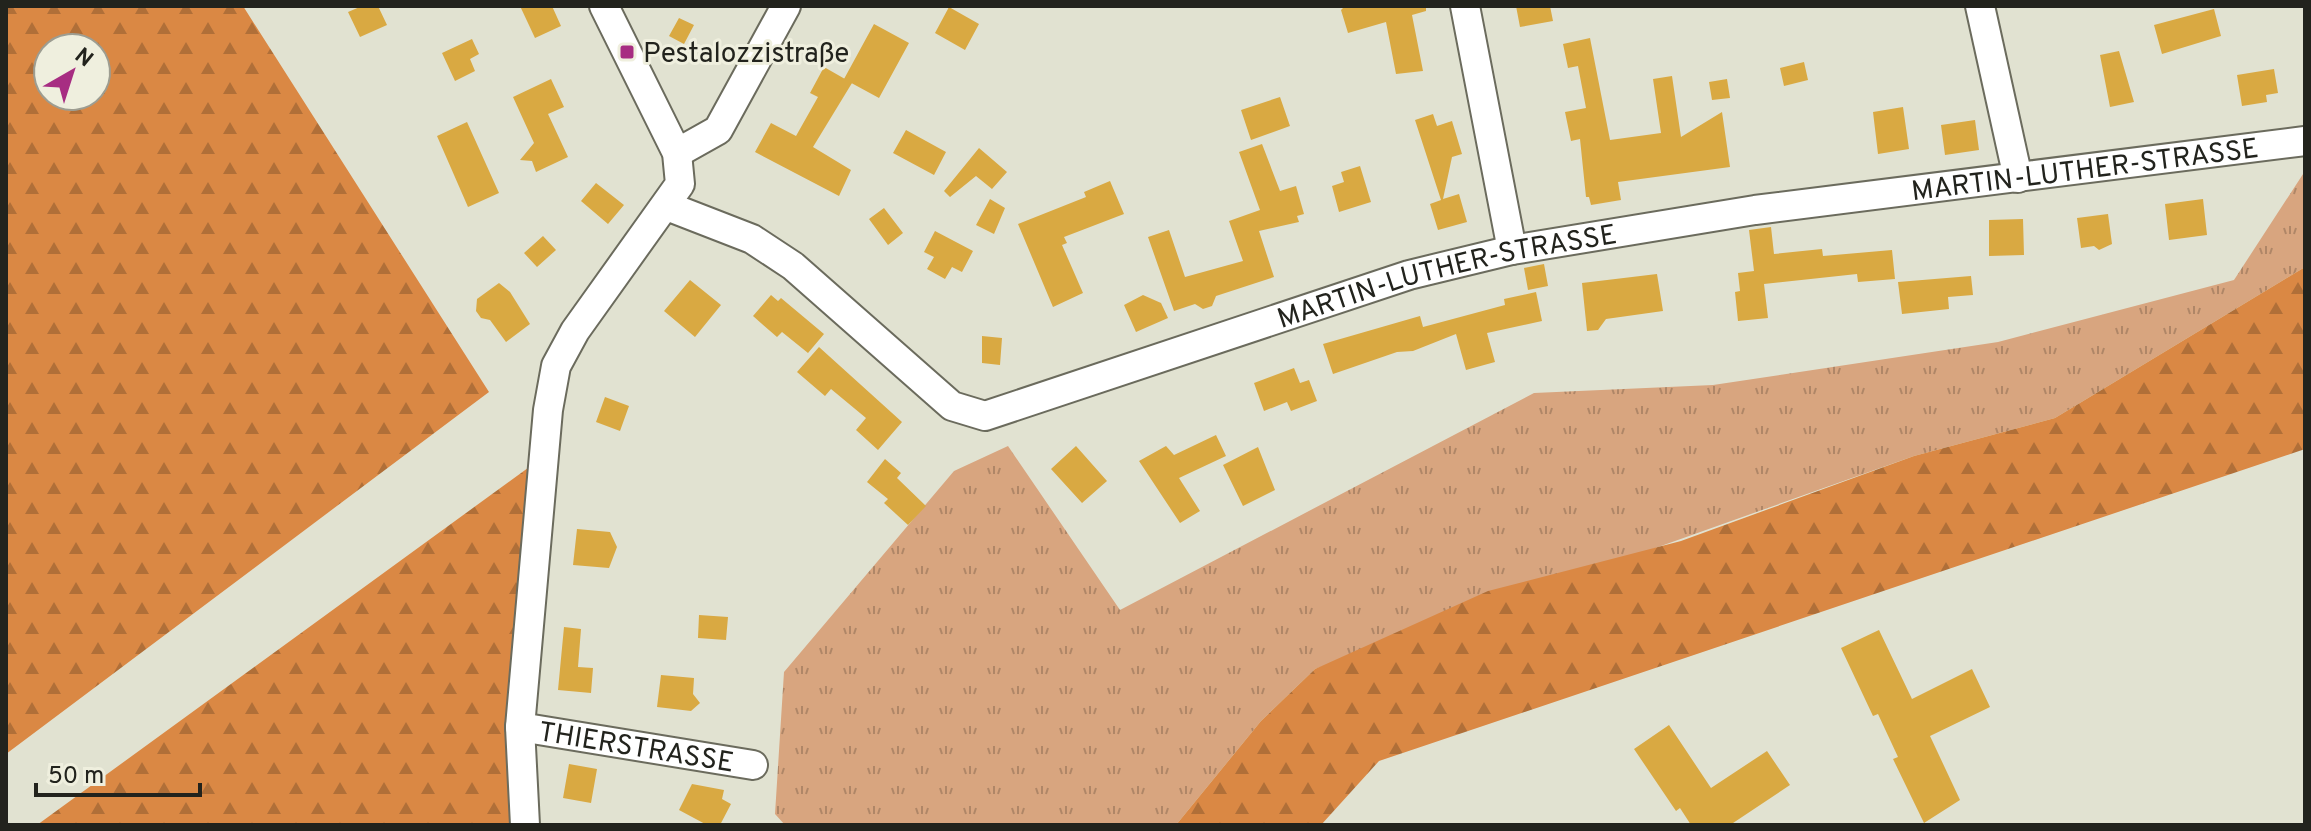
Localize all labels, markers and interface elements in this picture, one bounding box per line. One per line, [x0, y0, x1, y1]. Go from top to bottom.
north arrow [32, 32, 112, 112]
place label: Pestalozzistraße [643, 37, 849, 73]
text: N [68, 43, 98, 74]
marker: Pestalozzistraße [618, 43, 636, 61]
street label: MARTIN-LUTHER-STRASSE [1909, 132, 2261, 211]
street label: MARTIN-LUTHER-STRASSE [1273, 218, 1619, 339]
street label: THIERSTRASSE [536, 715, 736, 783]
scale bar [36, 747, 200, 797]
text: 50 m [48, 762, 104, 792]

